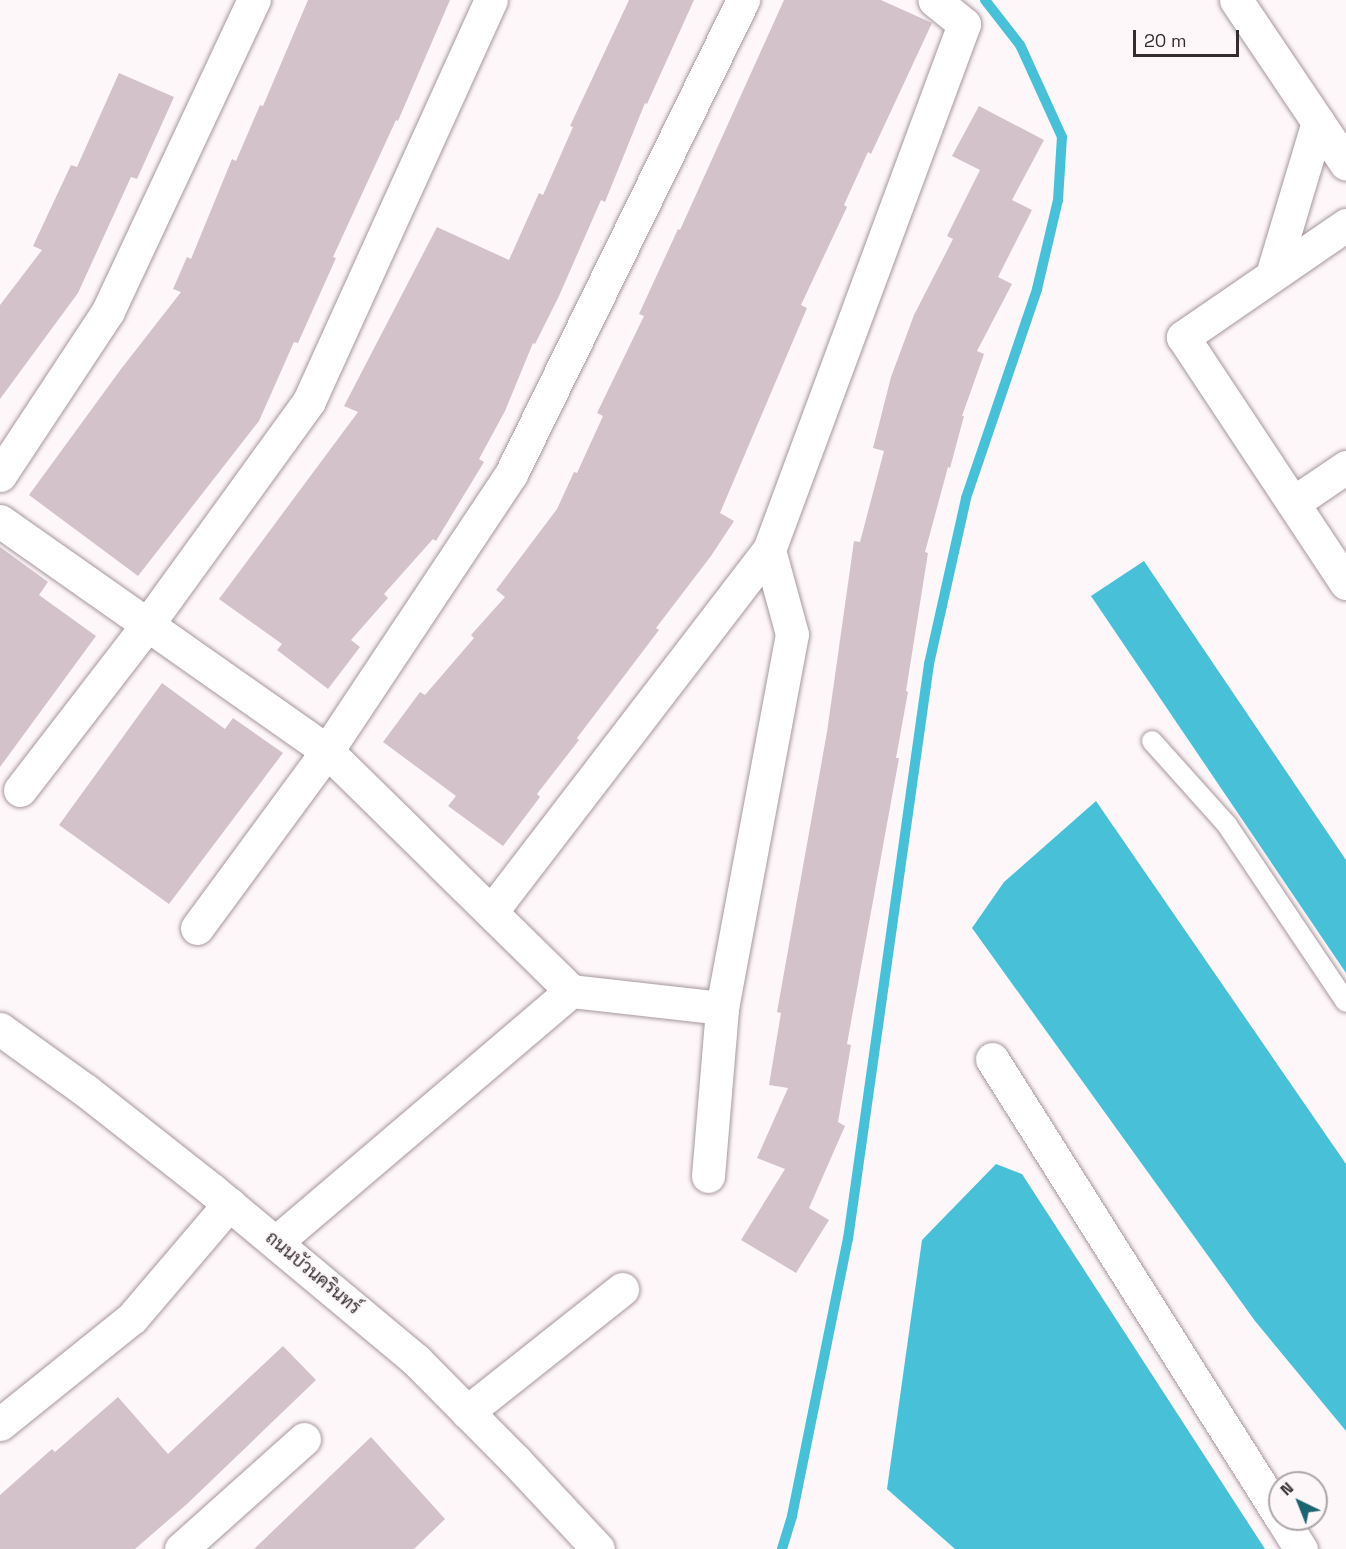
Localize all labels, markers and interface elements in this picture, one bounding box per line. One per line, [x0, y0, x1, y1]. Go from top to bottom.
scale bar [1136, 18, 1242, 56]
text: 20 m [1144, 29, 1187, 52]
street label: ถนนบัวนครินทร์ [261, 1227, 365, 1319]
north arrow [1268, 1471, 1328, 1531]
text: N [1276, 1478, 1298, 1500]

